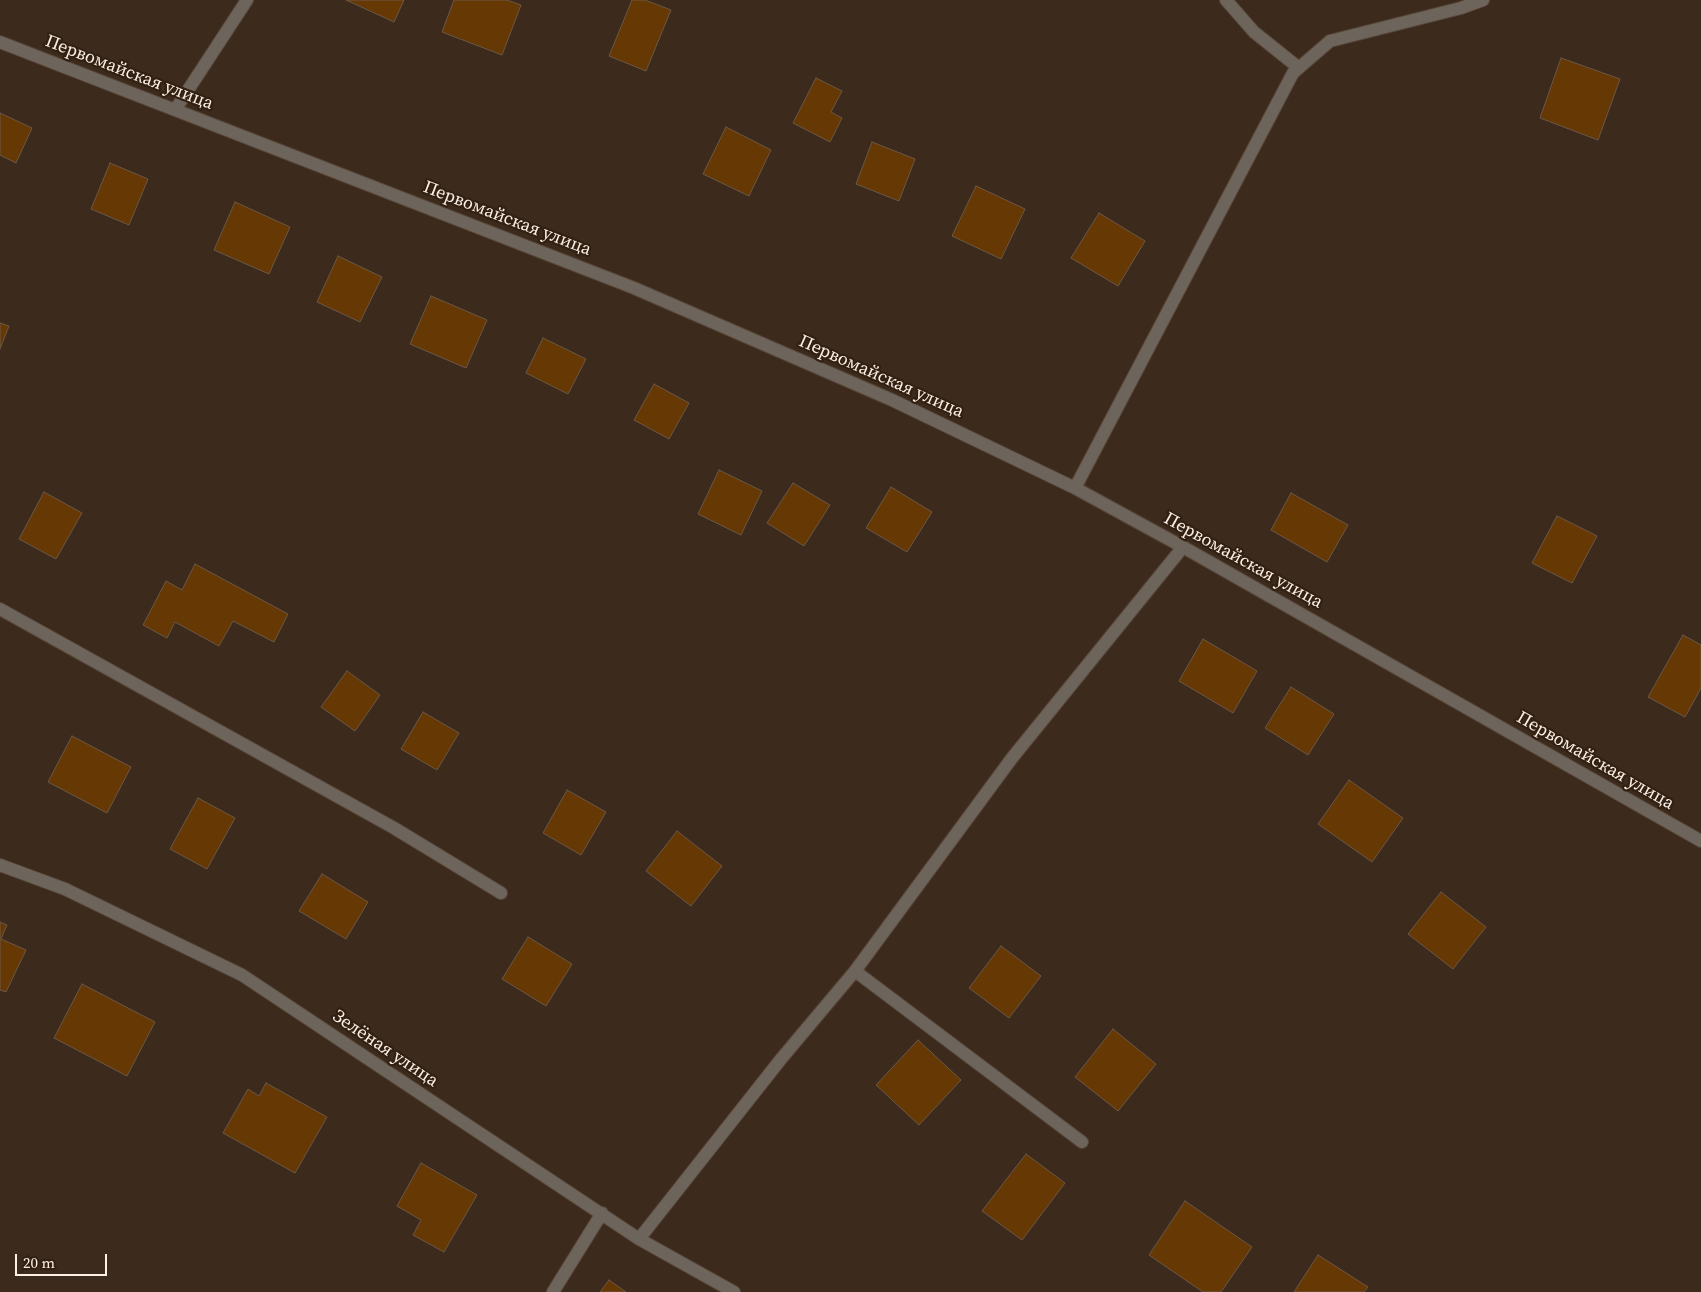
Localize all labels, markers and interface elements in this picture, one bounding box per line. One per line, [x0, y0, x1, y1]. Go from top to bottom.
street label: Первомайская улица [42, 31, 216, 115]
street label: Первомайская улица [420, 177, 594, 261]
street label: Первомайская улица [795, 331, 967, 423]
street label: Первомайская улица [1160, 508, 1326, 614]
street label: Первомайская улица [1512, 707, 1678, 815]
street label: Зелёная улица [328, 1006, 442, 1092]
scale bar [18, 1244, 110, 1276]
text: 20 m [23, 1252, 55, 1273]

